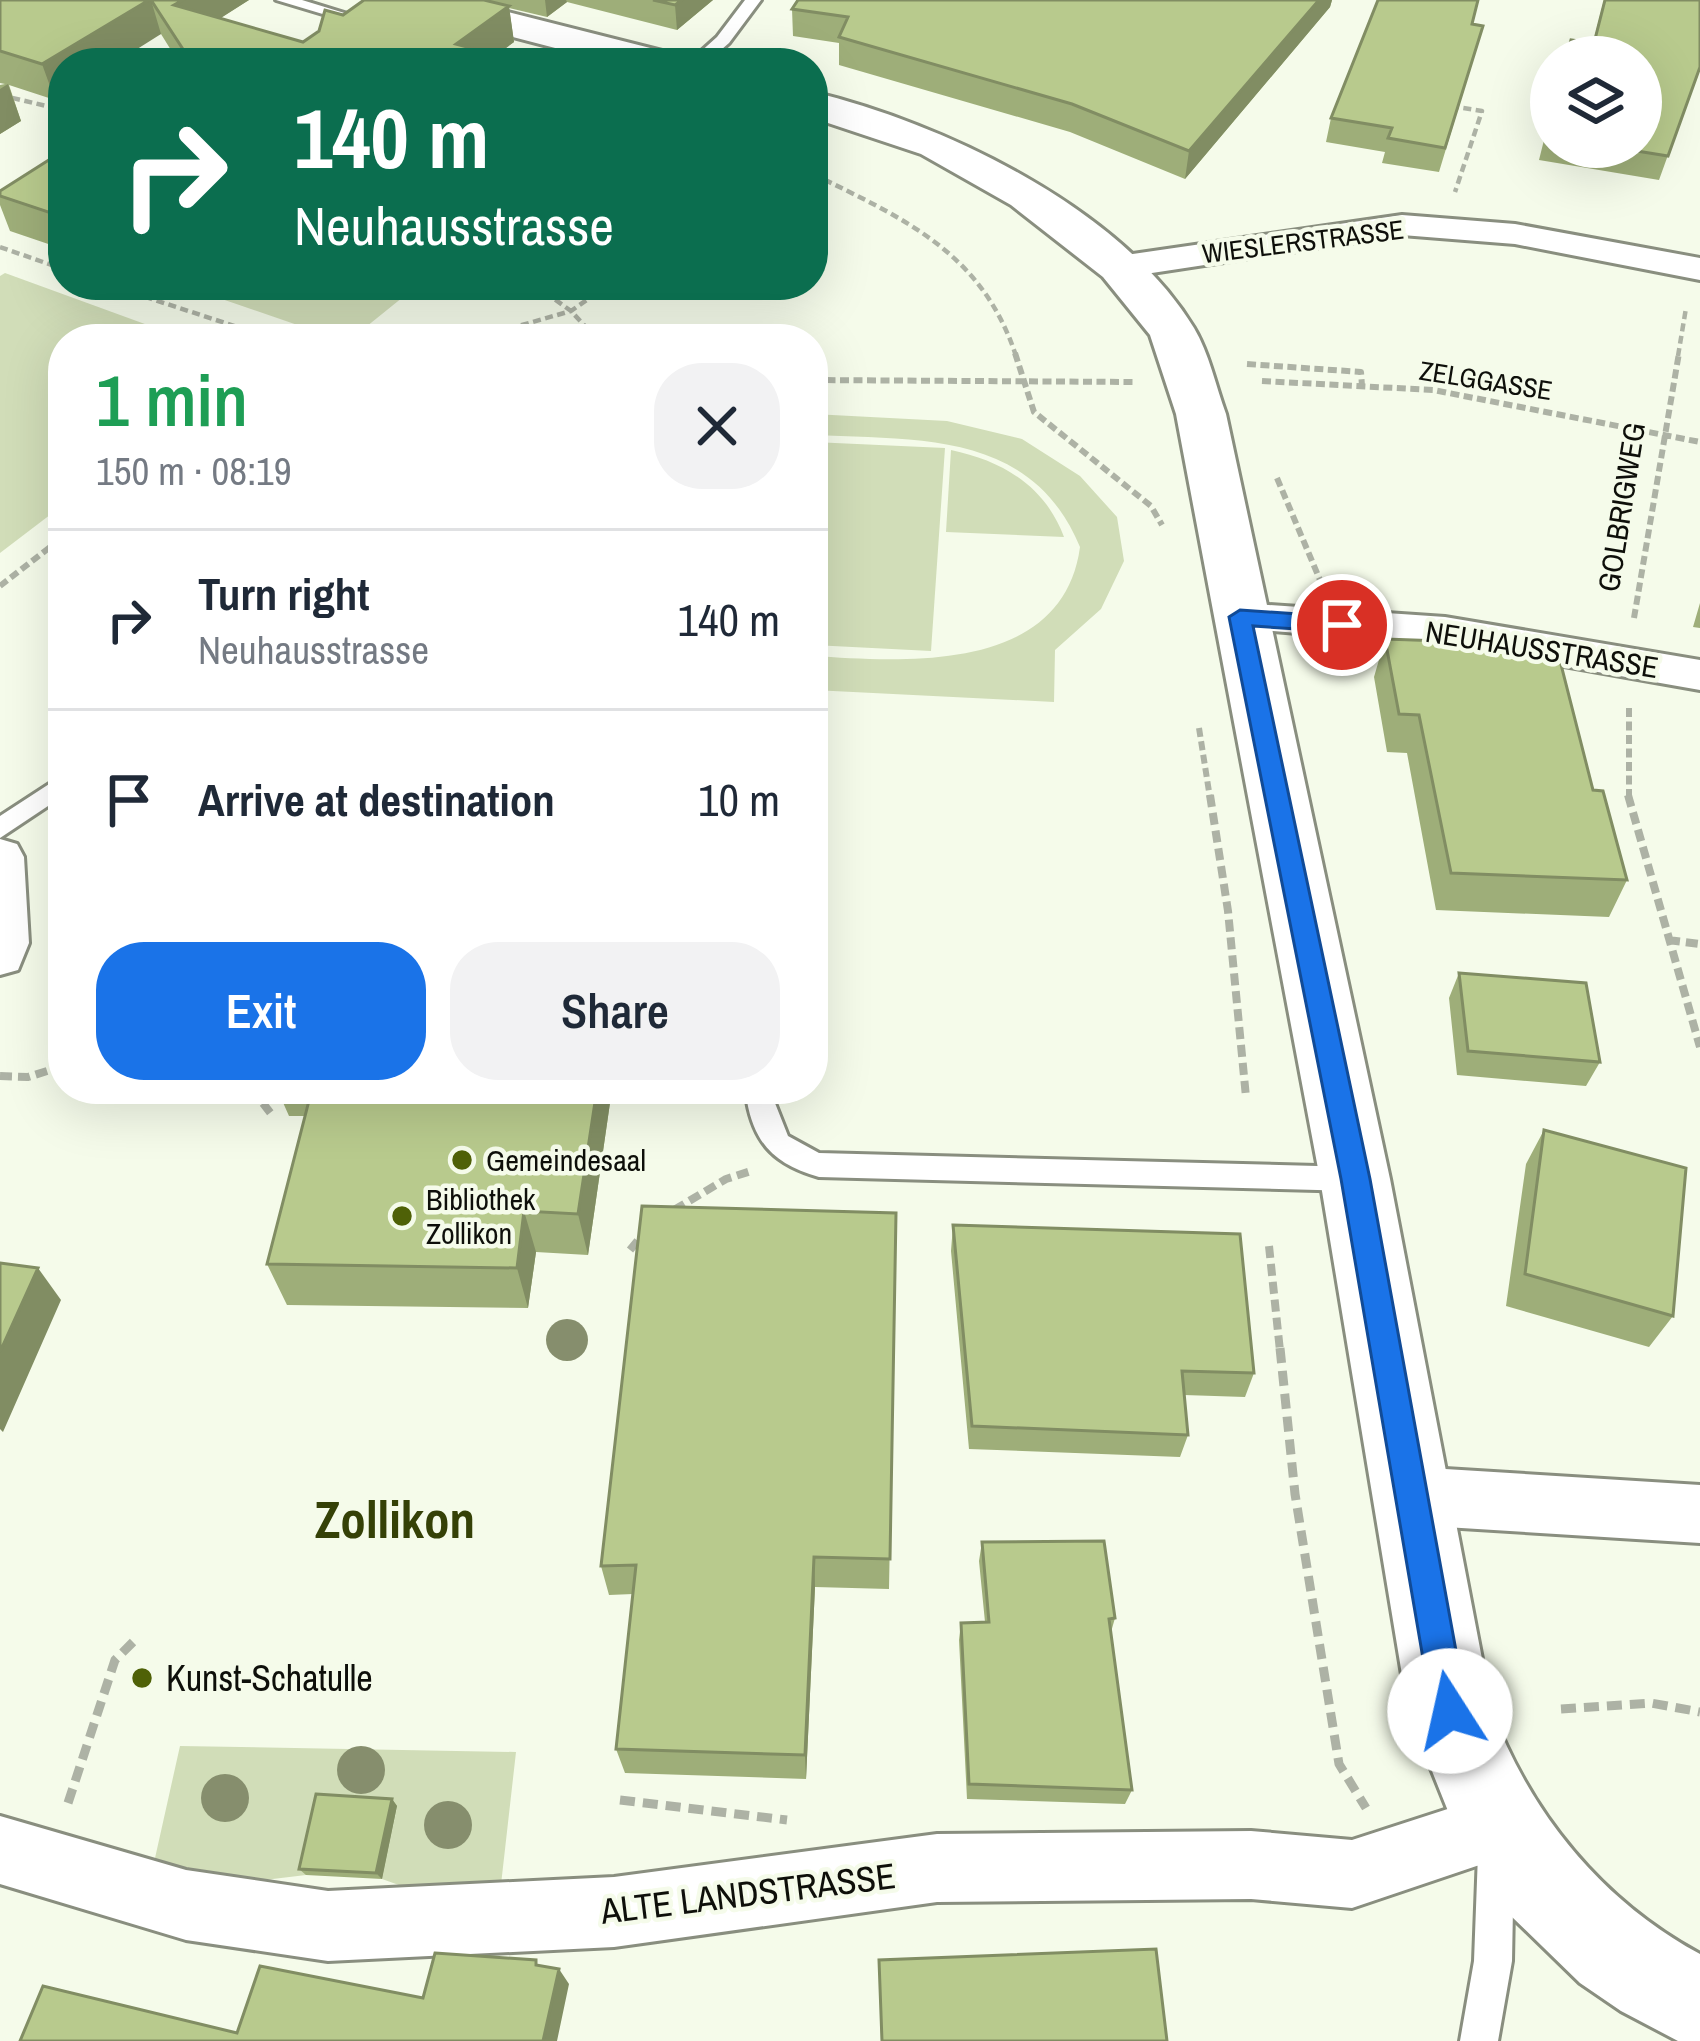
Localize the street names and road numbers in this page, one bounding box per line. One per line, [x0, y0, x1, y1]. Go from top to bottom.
street label: WIESLERSTRASSE [1200, 211, 1406, 271]
street label: ZELGGASSE [1417, 352, 1555, 408]
street label: GOLBRIGWEG [1588, 419, 1654, 595]
street label: NEUHAUSSTRASSE [1423, 611, 1661, 687]
street label: ALTE LANDSTRASSE [597, 1851, 898, 1935]

